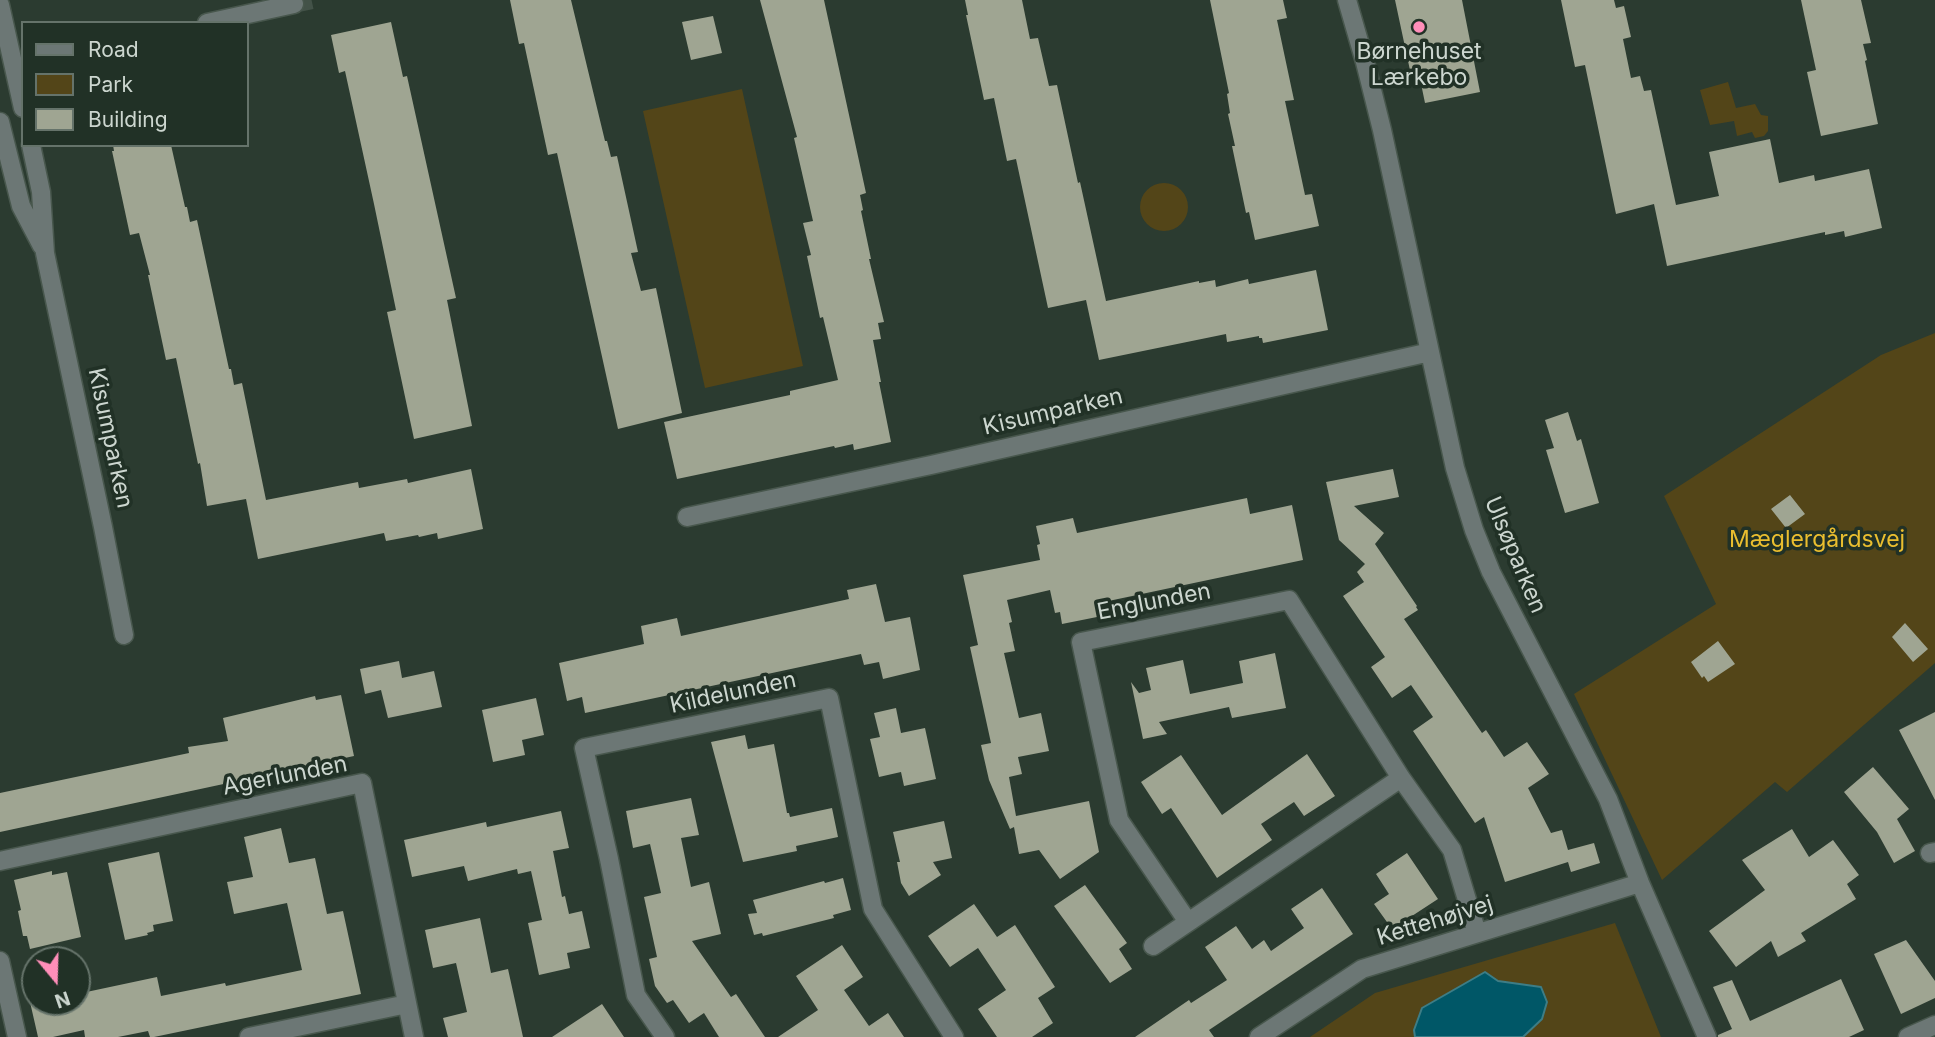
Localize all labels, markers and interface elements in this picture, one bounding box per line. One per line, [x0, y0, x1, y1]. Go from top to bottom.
marker: Børnehuset Lærkebo [1411, 19, 1427, 35]
legend [21, 21, 248, 147]
text: Road [88, 37, 139, 62]
place label: Børnehuset Lærkebo [1356, 38, 1482, 92]
text: Park [88, 72, 133, 97]
text: Building [88, 107, 168, 132]
street label: Kisumparken [82, 365, 138, 511]
street label: Kisumparken [980, 383, 1126, 441]
street label: Ulsøparken [1478, 493, 1552, 617]
park label: Mæglergårdsvej [1729, 526, 1905, 554]
street label: Englunden [1095, 577, 1213, 627]
street label: Kildelunden [667, 666, 799, 720]
street label: Agerlunden [220, 750, 350, 802]
street label: Kettehøjvej [1374, 890, 1496, 952]
north arrow [21, 946, 91, 1016]
text: N [52, 986, 73, 1013]

